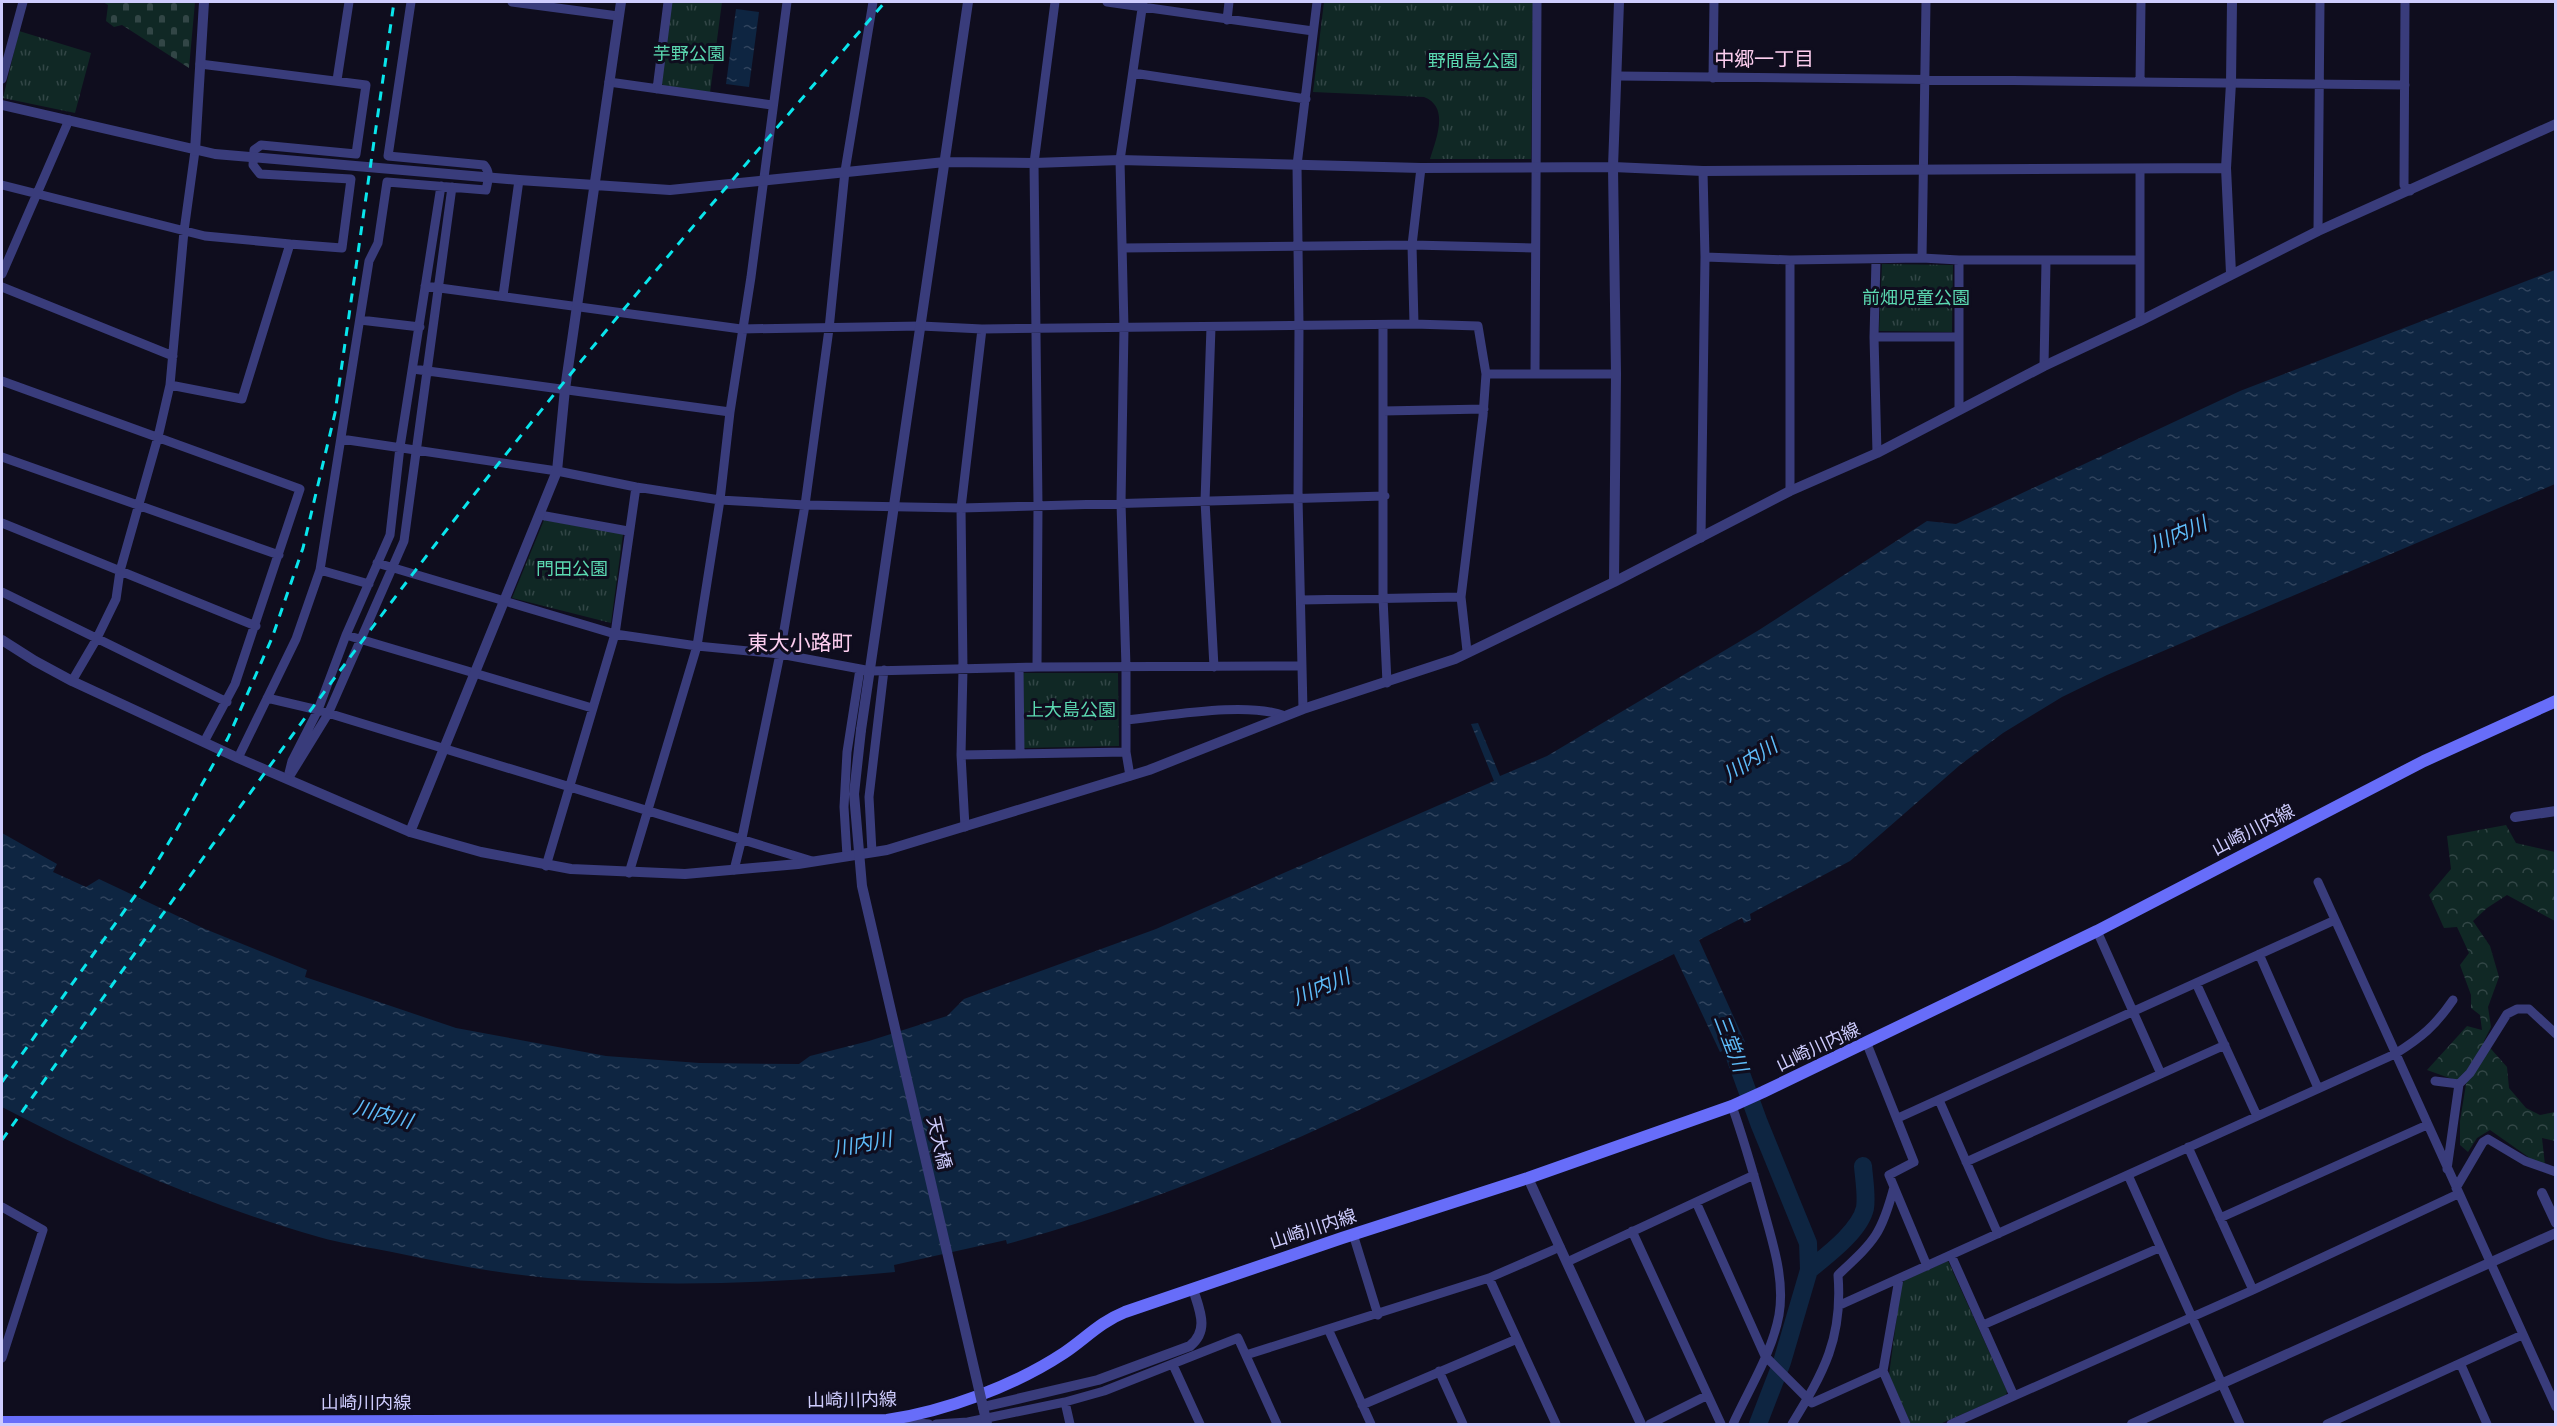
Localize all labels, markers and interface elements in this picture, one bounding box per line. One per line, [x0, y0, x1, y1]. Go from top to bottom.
park label: 芋野公園 [653, 42, 725, 66]
district label: 中郷一丁目 [1714, 46, 1814, 72]
park label: 野間島公園 [1428, 49, 1518, 73]
park label: 前畑児童公園 [1862, 286, 1970, 310]
water label: 川内川 [2145, 510, 2213, 558]
park label: 門田公園 [536, 557, 608, 581]
district label: 東大小路町 [748, 629, 853, 657]
park label: 上大島公園 [1026, 698, 1116, 722]
water label: 川内川 [1718, 732, 1784, 787]
street label: 山崎川内線 [2207, 799, 2299, 861]
water label: 川内川 [1288, 963, 1356, 1011]
water label: 三堂川 [1708, 1010, 1755, 1078]
street label: 山崎川内線 [1772, 1017, 1864, 1077]
water label: 川内川 [351, 1094, 417, 1135]
street label: 天大橋 [921, 1114, 957, 1172]
water label: 川内川 [830, 1125, 896, 1162]
street label: 山崎川内線 [1266, 1204, 1360, 1254]
street label: 山崎川内線 [807, 1387, 897, 1413]
street label: 山崎川内線 [321, 1391, 411, 1415]

